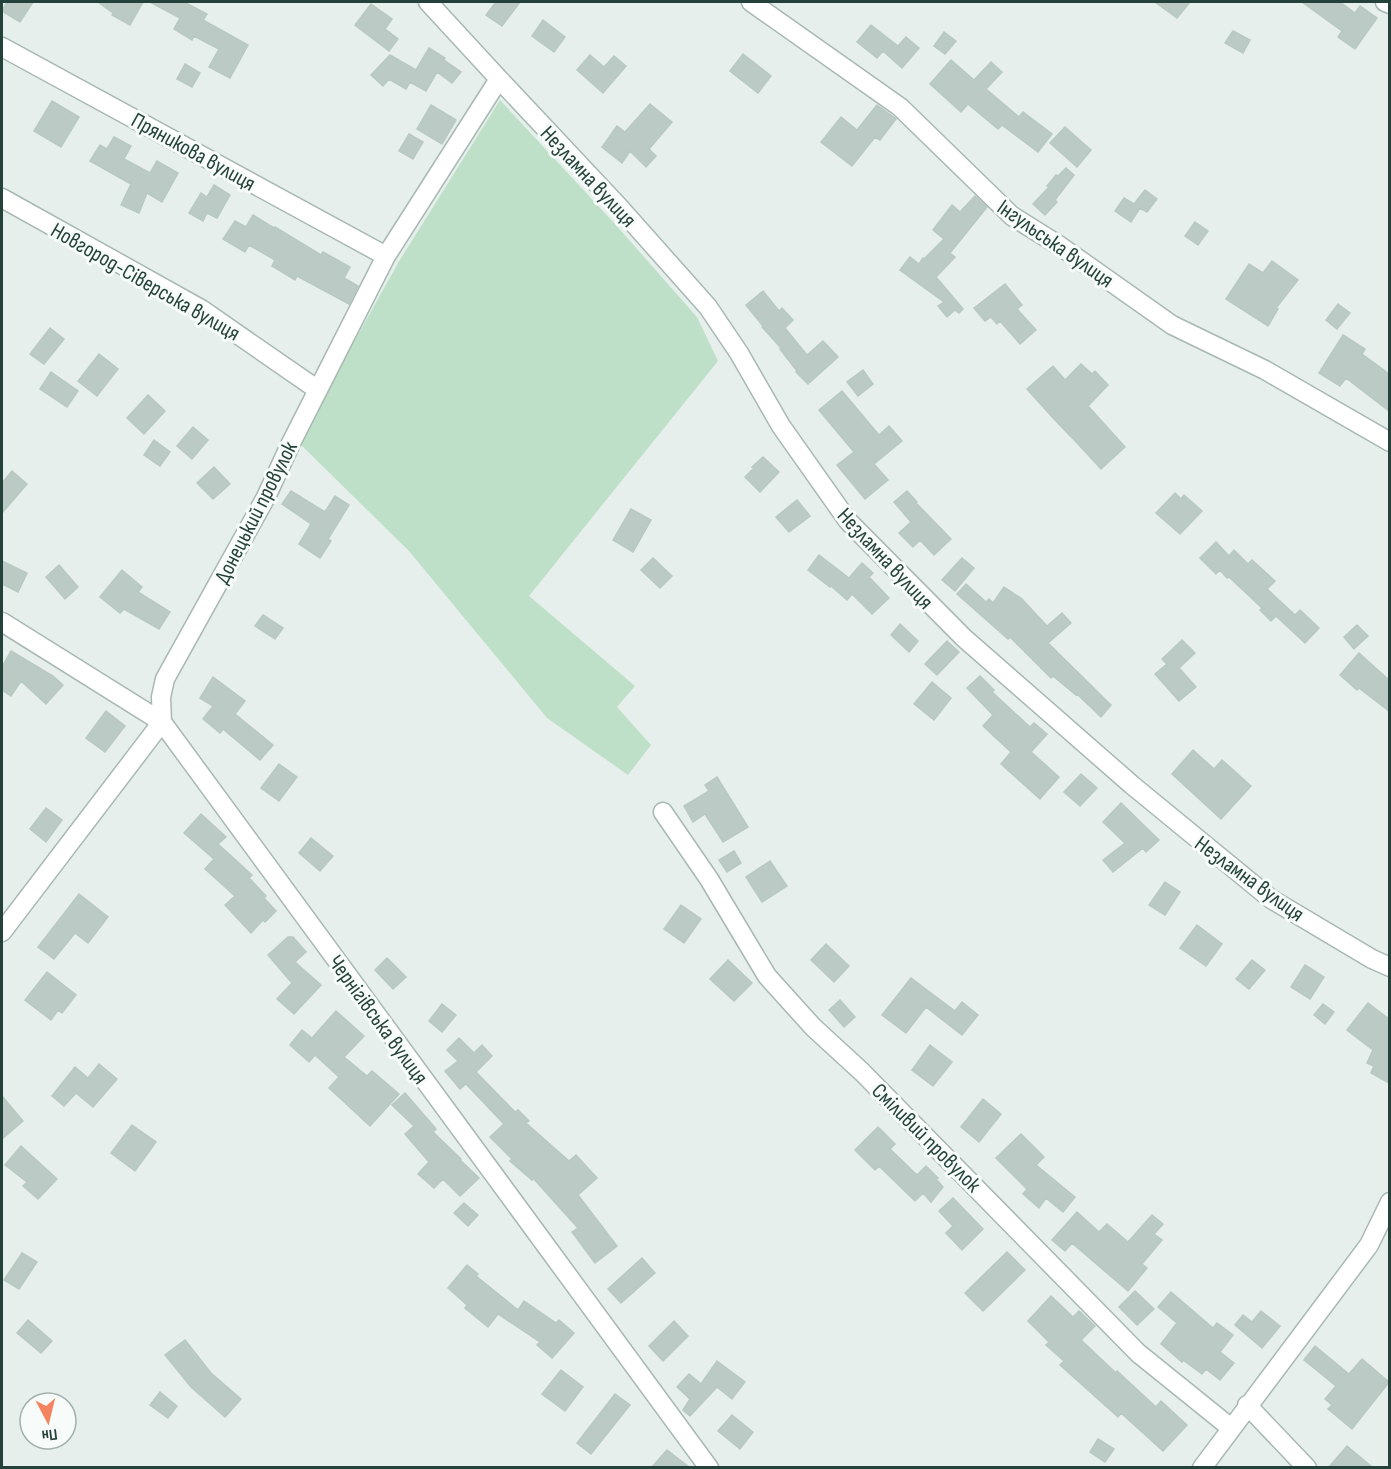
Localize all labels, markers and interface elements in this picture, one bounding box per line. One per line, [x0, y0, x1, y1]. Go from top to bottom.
street label: Пряникова вулиця [126, 107, 260, 198]
street label: Незламна вулиця [534, 121, 642, 233]
street label: Інгульська вулиця [992, 194, 1119, 294]
street label: Новгород-Сіверська вулиця [46, 217, 245, 347]
street label: Донецький провулок [209, 436, 304, 588]
street label: Незламна вулиця [831, 503, 939, 615]
street label: Незламна вулиця [1189, 830, 1309, 928]
street label: Чернігівська вулиця [322, 950, 434, 1090]
street label: Сміливий провулок [866, 1078, 987, 1199]
north arrow [18, 1391, 78, 1451]
text: Пн [41, 1424, 58, 1445]

